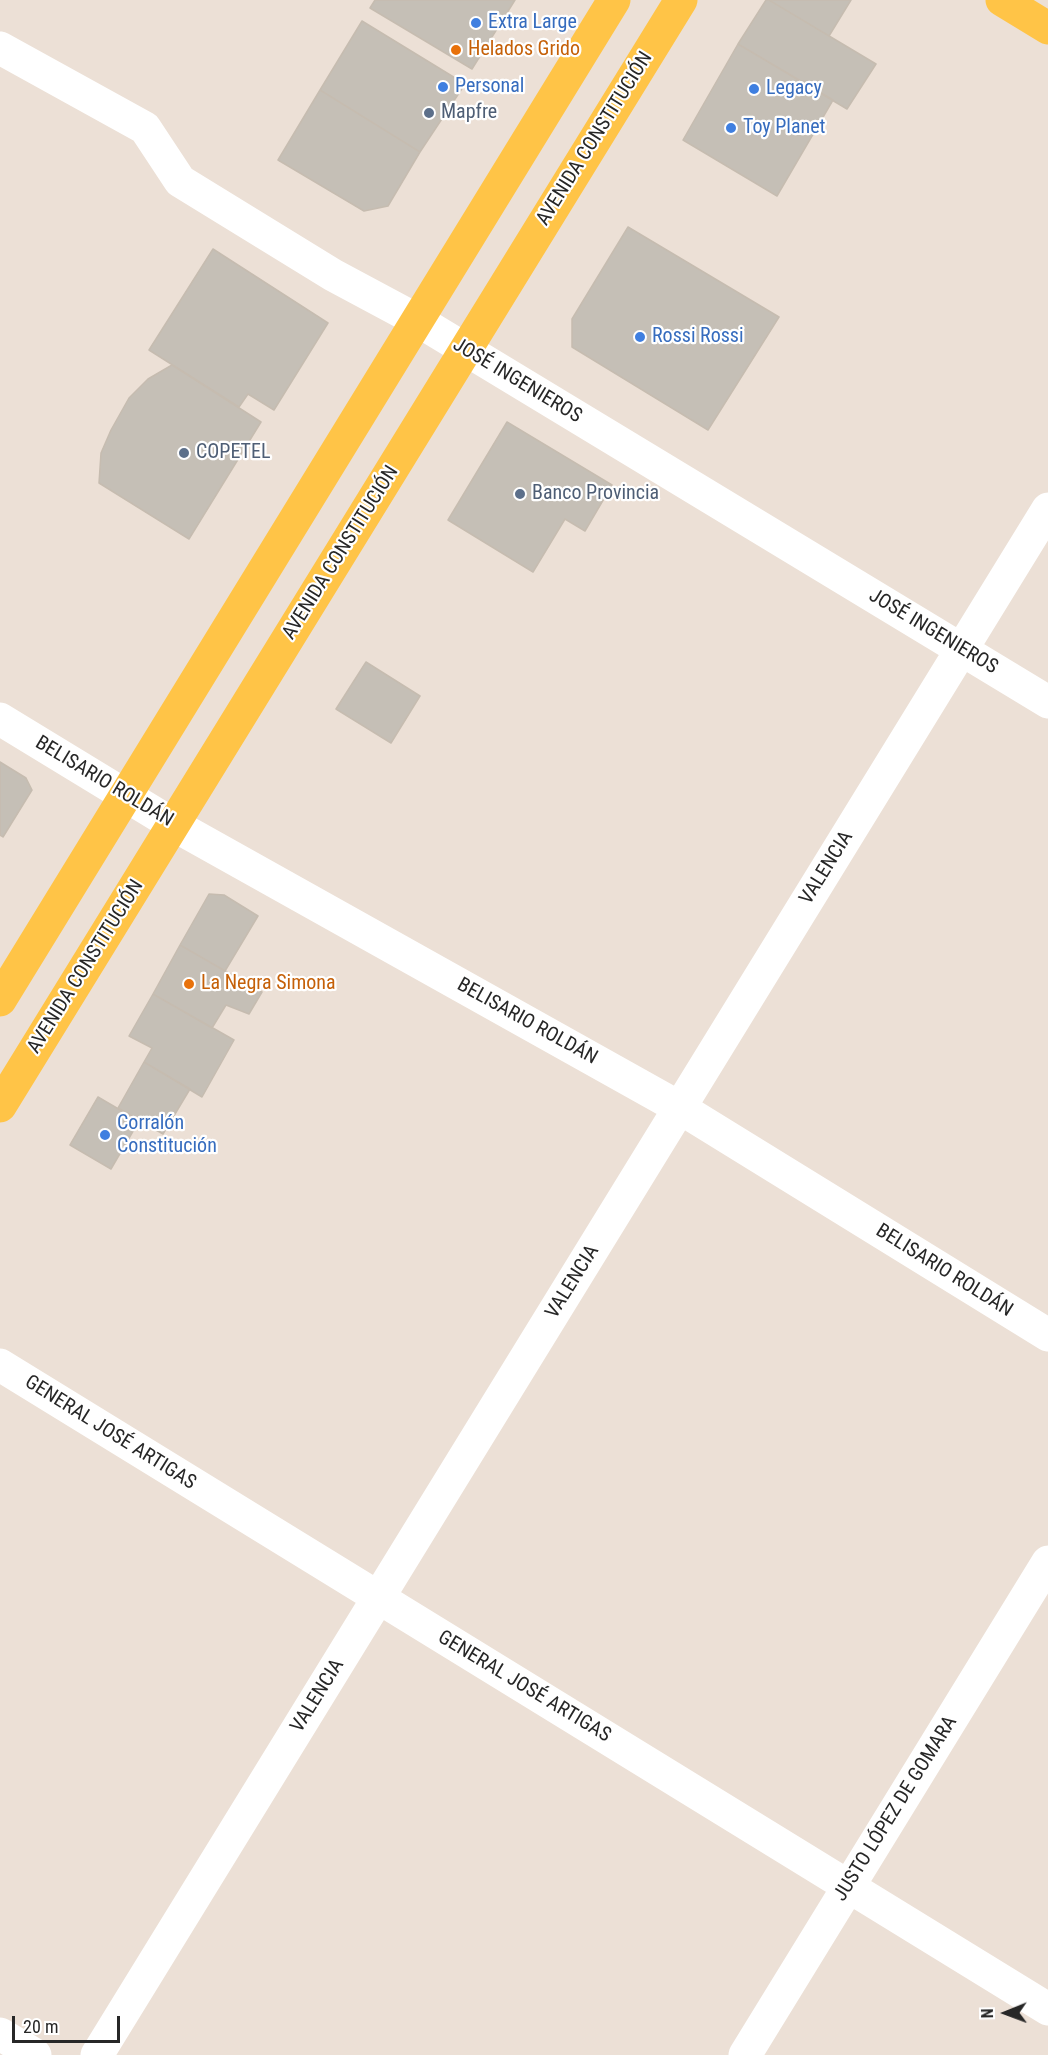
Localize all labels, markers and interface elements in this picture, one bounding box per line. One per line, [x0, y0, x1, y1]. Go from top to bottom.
place label: Extra Large [488, 11, 577, 35]
marker: Extra Large [469, 16, 483, 30]
place label: Helados Grido [468, 38, 580, 62]
marker: Helados Grido [449, 43, 463, 57]
street label: AVENIDA CONSTITUCIÓN [532, 48, 658, 230]
place label: Personal [455, 75, 524, 99]
place label: Legacy [766, 77, 822, 101]
marker: Personal [436, 80, 450, 94]
marker: Legacy [747, 82, 761, 96]
place label: Mapfre [441, 101, 497, 125]
marker: Mapfre [422, 106, 436, 120]
place label: Toy Planet [743, 116, 825, 140]
marker: Toy Planet [724, 121, 738, 135]
place label: Rossi Rossi [652, 325, 744, 349]
marker: Rossi Rossi [633, 330, 647, 344]
street label: JOSÉ INGENIEROS [448, 333, 586, 429]
place label: COPETEL [196, 441, 270, 465]
marker: COPETEL [177, 446, 191, 460]
street label: AVENIDA CONSTITUCIÓN [278, 462, 404, 644]
place label: Banco Provincia [532, 482, 659, 506]
marker: Banco Provincia [513, 487, 527, 501]
street label: JOSÉ INGENIEROS [864, 584, 1002, 680]
street label: BELISARIO ROLDÁN [31, 731, 177, 833]
street label: VALENCIA [795, 827, 859, 909]
street label: AVENIDA CONSTITUCIÓN [23, 876, 149, 1058]
place label: La Negra Simona [201, 972, 336, 996]
street label: BELISARIO ROLDÁN [453, 973, 601, 1071]
marker: La Negra Simona [182, 977, 196, 991]
place label: Corralón Constitución [117, 1112, 217, 1159]
marker: Corralón Constitución [98, 1128, 112, 1142]
street label: BELISARIO ROLDÁN [871, 1219, 1017, 1323]
street label: VALENCIA [541, 1241, 605, 1323]
street label: GENERAL JOSÉ ARTIGAS [20, 1371, 200, 1495]
street label: GENERAL JOSÉ ARTIGAS [433, 1626, 615, 1748]
street label: VALENCIA [286, 1655, 350, 1737]
street label: JUSTO LÓPEZ DE GOMARA [829, 1712, 963, 1906]
north arrow [976, 1983, 1036, 2043]
scale bar [15, 2004, 123, 2042]
text: N [978, 2008, 997, 2018]
text: 20 m [23, 2016, 58, 2037]

